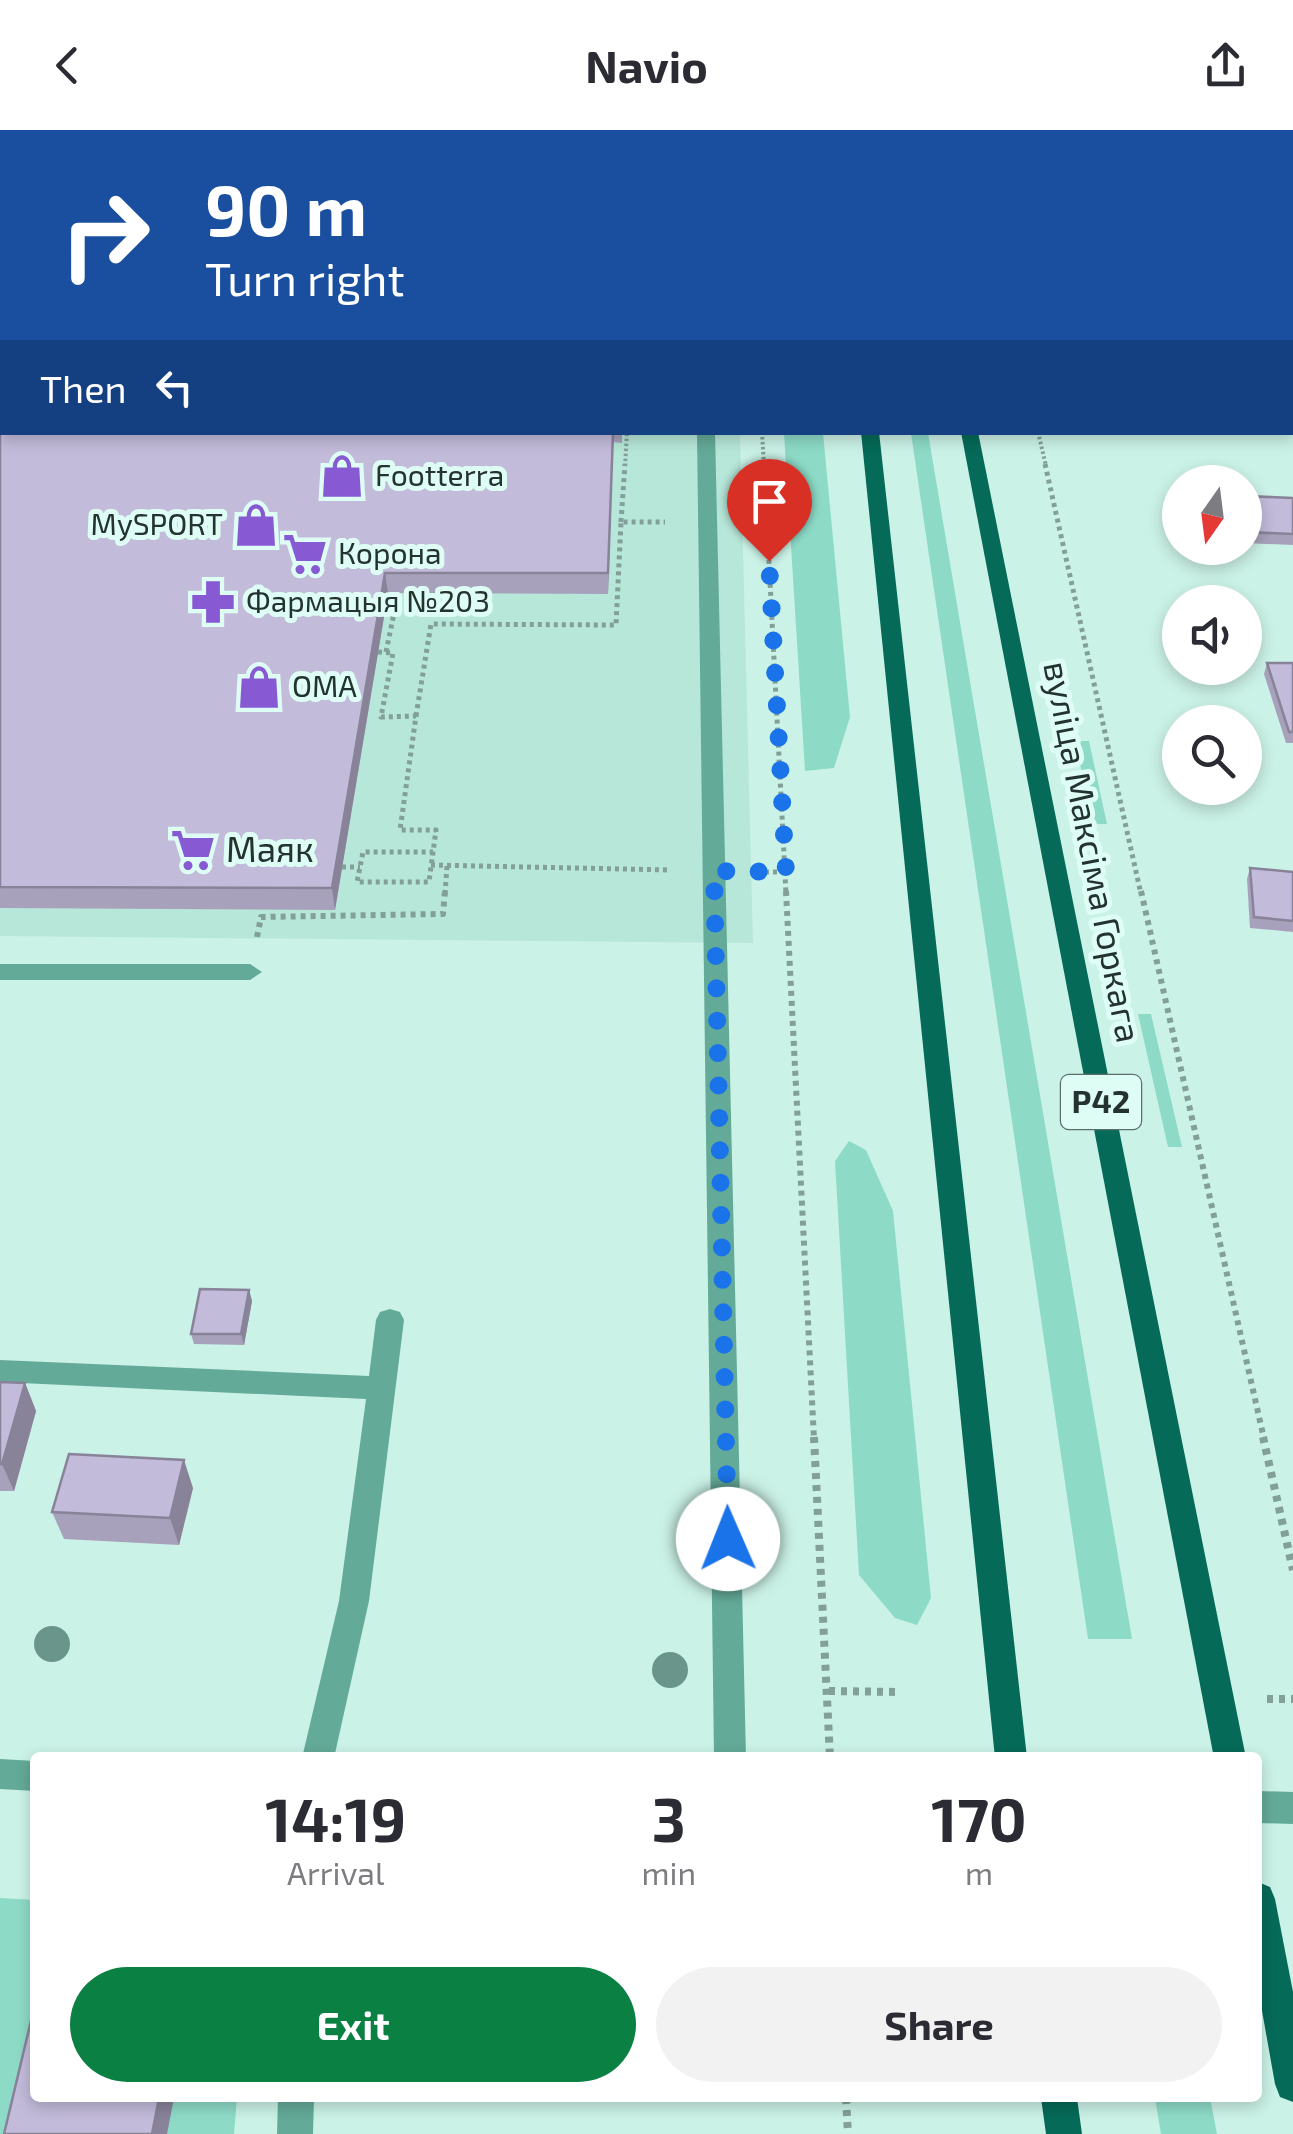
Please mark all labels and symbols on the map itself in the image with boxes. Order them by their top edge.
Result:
shop icon: Footterra [318,452,366,500]
place label: Footterra [375,456,504,492]
pin [727,459,812,562]
north arrow [1162,465,1262,565]
shop icon: MySPORT [232,501,280,549]
place label: MySPORT [91,505,223,541]
supermarket icon: Корона [281,530,329,578]
place label: Корона [338,534,442,570]
pharmacy icon: Фармацыя №203 [189,578,237,626]
place label: Фармацыя №203 [246,582,490,618]
street label: вуліца Максіма Горкага [1035,657,1152,1046]
shop icon: ОМА [235,663,283,711]
place label: ОМА [292,667,357,703]
supermarket icon: Маяк [169,826,217,874]
place label: Маяк [226,827,314,869]
road number: Р42 [1061,1075,1141,1129]
position arrow [676,1487,780,1591]

